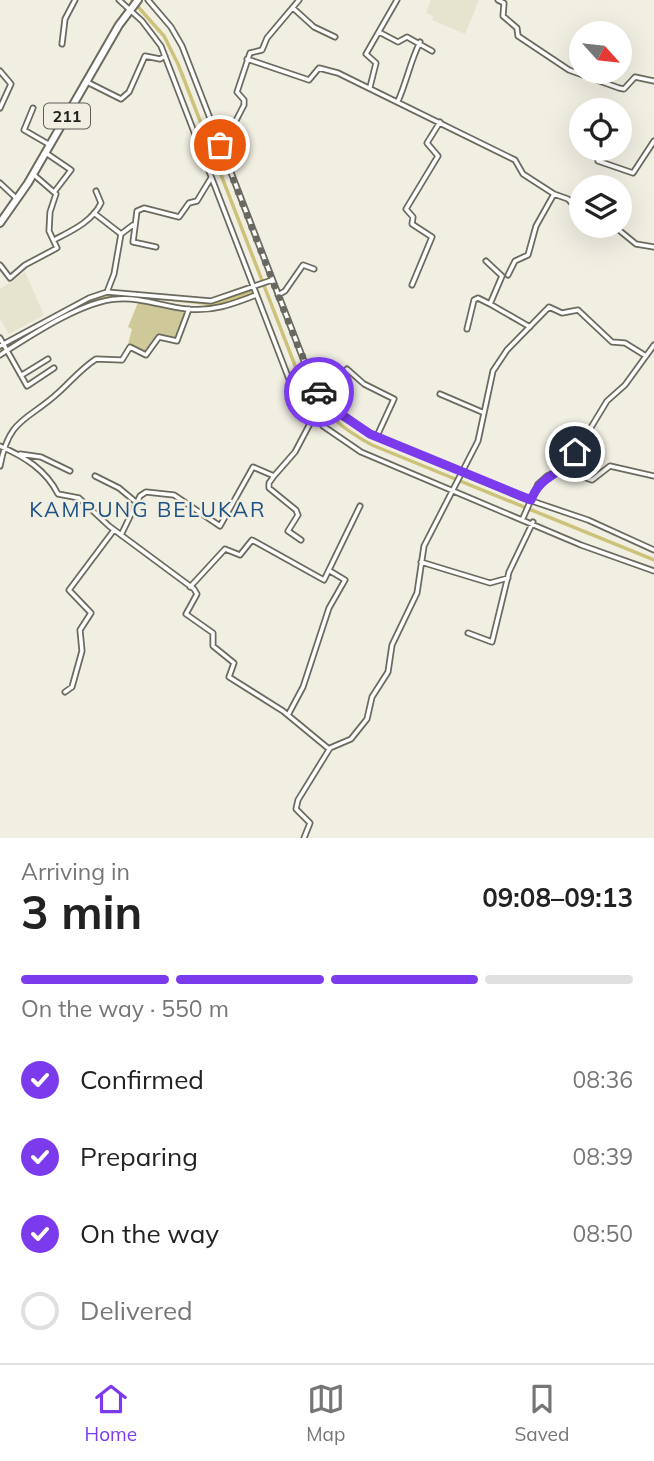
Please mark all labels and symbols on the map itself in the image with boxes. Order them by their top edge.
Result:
north arrow [569,21,632,84]
road number: 211 [44,104,90,128]
pin [190,115,250,175]
courier [284,357,354,427]
pin [545,422,605,482]
district label: KAMPUNG BELUKAR [29,496,267,522]

